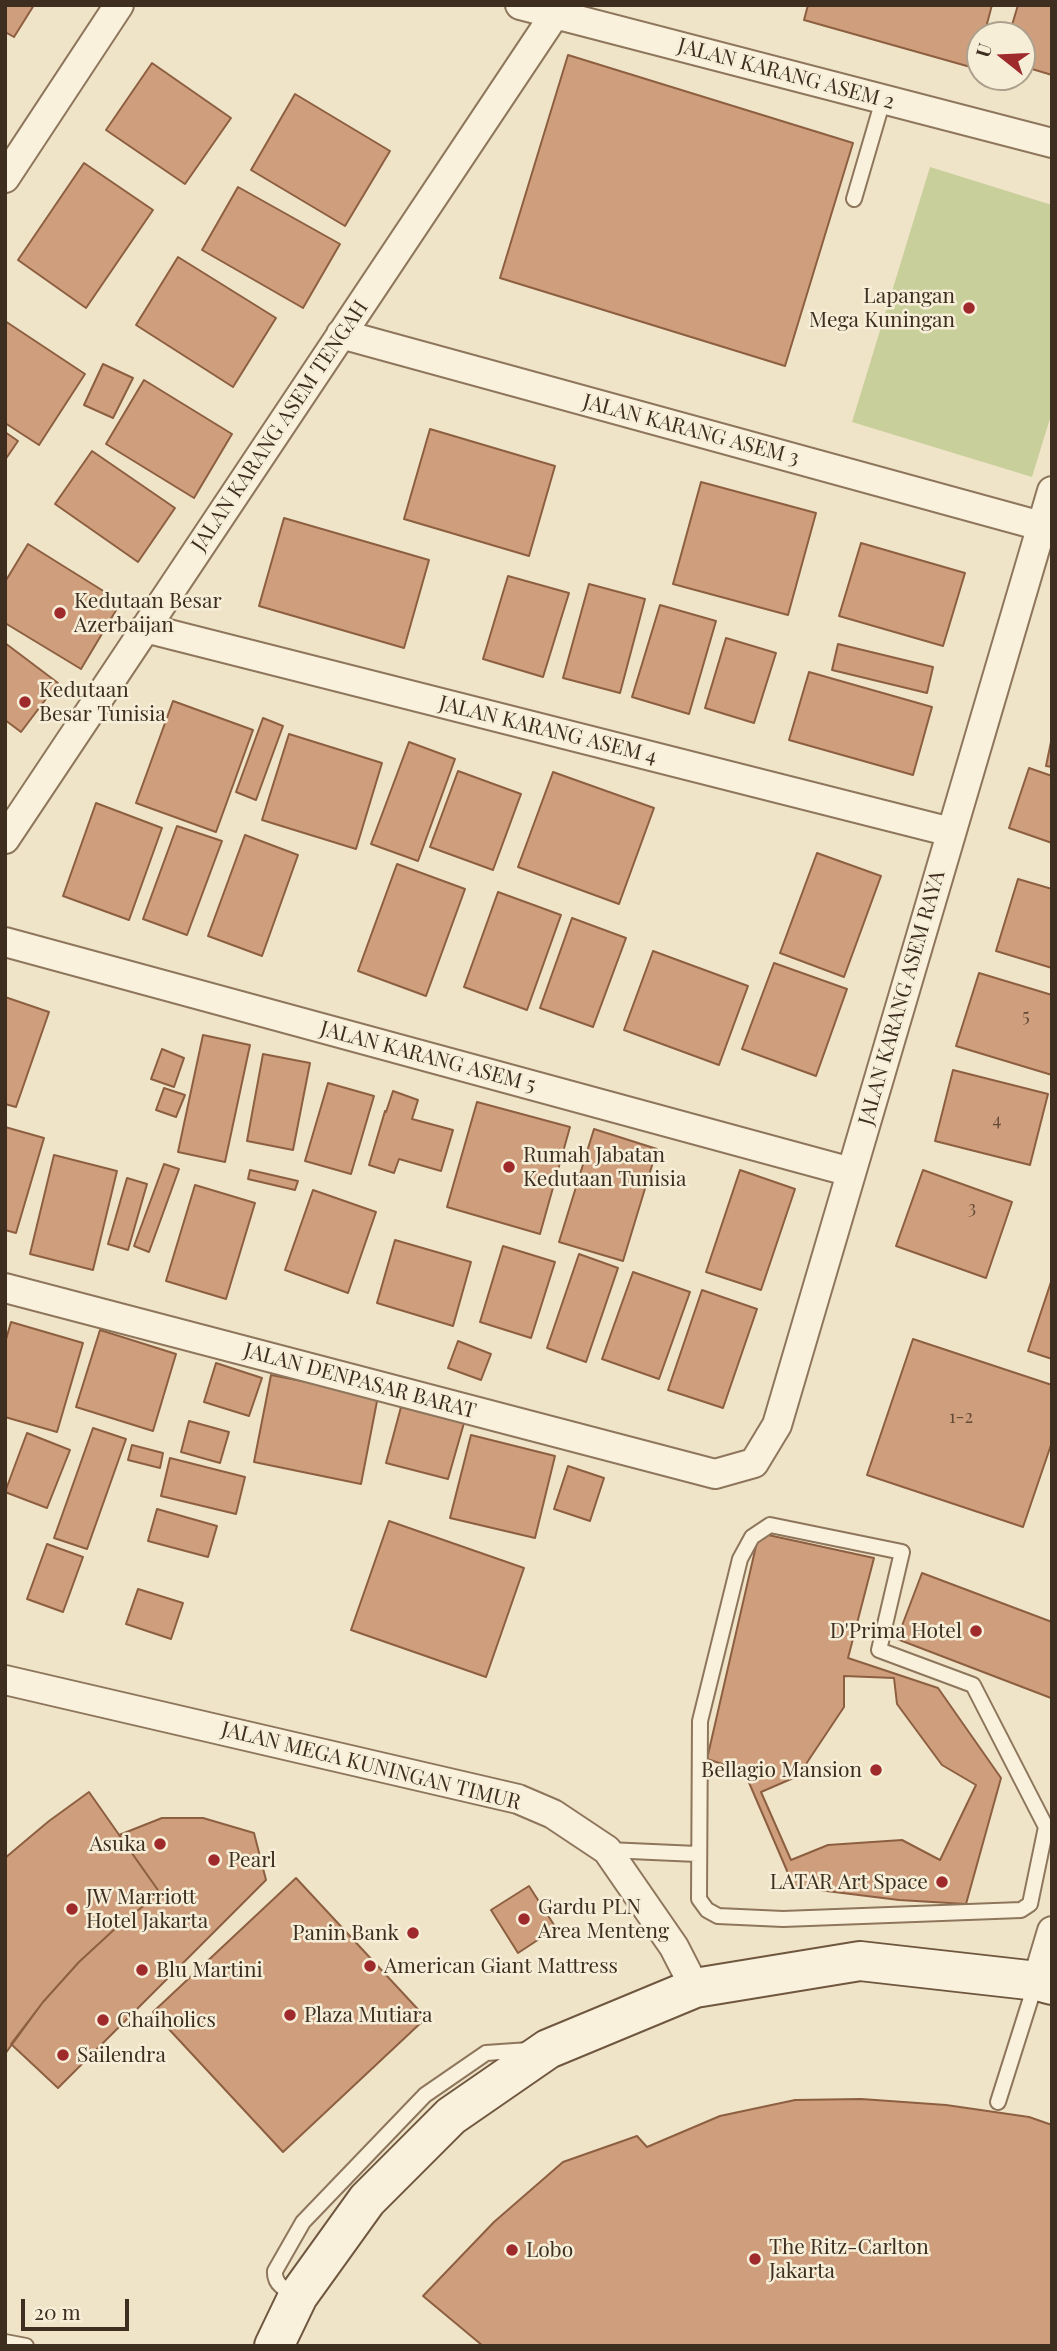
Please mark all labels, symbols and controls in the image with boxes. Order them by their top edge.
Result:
north arrow [966,21,1036,91]
street label: JALAN KARANG ASEM 2 [675,33,897,115]
text: U [969,40,997,60]
place label: Lapangan Mega Kuningan [809,283,955,333]
street label: JALAN KARANG ASEM TENGAH [186,296,374,556]
marker: Lapangan Mega Kuningan [961,300,977,316]
street label: JALAN KARANG ASEM 3 [580,389,802,471]
place label: Kedutaan Besar Azerbaijan [74,588,222,638]
marker: Kedutaan Besar Azerbaijan [52,605,68,621]
place label: Kedutaan Besar Tunisia [39,677,166,727]
street label: JALAN KARANG ASEM 4 [436,691,660,769]
marker: Kedutaan Besar Tunisia [17,694,33,710]
street label: JALAN KARANG ASEM RAYA [854,868,950,1128]
house number: 5 [1022,1005,1030,1027]
street label: JALAN KARANG ASEM 5 [318,1016,538,1098]
house number: 4 [993,1109,1001,1131]
place label: Rumah Jabatan Kedutaan Tunisia [523,1142,686,1192]
marker: Rumah Jabatan Kedutaan Tunisia [501,1159,517,1175]
house number: 3 [968,1197,976,1219]
street label: JALAN DENPASAR BARAT [241,1338,479,1424]
house number: 1-2 [949,1406,973,1428]
place label: D'Prima Hotel [830,1618,962,1644]
marker: D'Prima Hotel [968,1623,984,1639]
street label: JALAN MEGA KUNINGAN TIMUR [219,1717,523,1815]
place label: Bellagio Mansion [701,1757,862,1783]
marker: Bellagio Mansion [868,1762,884,1778]
place label: Asuka [89,1831,146,1857]
marker: Asuka [152,1836,168,1852]
place label: Pearl [228,1847,276,1873]
marker: Pearl [206,1852,222,1868]
place label: LATAR Art Space [770,1869,928,1895]
marker: LATAR Art Space [934,1874,950,1890]
place label: JW Marriott Hotel Jakarta [86,1884,208,1934]
place label: Gardu PLN Area Menteng [538,1894,669,1944]
marker: JW Marriott Hotel Jakarta [64,1901,80,1917]
marker: Gardu PLN Area Menteng [516,1911,532,1927]
place label: Panin Bank [292,1920,399,1946]
marker: Panin Bank [405,1925,421,1941]
place label: American Giant Mattress [384,1953,618,1979]
place label: Blu Martini [156,1957,263,1983]
marker: American Giant Mattress [362,1958,378,1974]
marker: Blu Martini [134,1962,150,1978]
place label: Plaza Mutiara [304,2002,432,2028]
place label: Chaiholics [117,2007,216,2033]
marker: Plaza Mutiara [282,2007,298,2023]
marker: Chaiholics [95,2012,111,2028]
place label: Sailendra [77,2042,166,2068]
marker: Sailendra [55,2047,71,2063]
place label: The Ritz-Carlton Jakarta [769,2234,929,2284]
place label: Lobo [526,2237,573,2263]
marker: Lobo [504,2242,520,2258]
marker: The Ritz-Carlton Jakarta [747,2251,763,2267]
scale bar [24,2284,133,2328]
text: 20 m [34,2297,81,2325]

